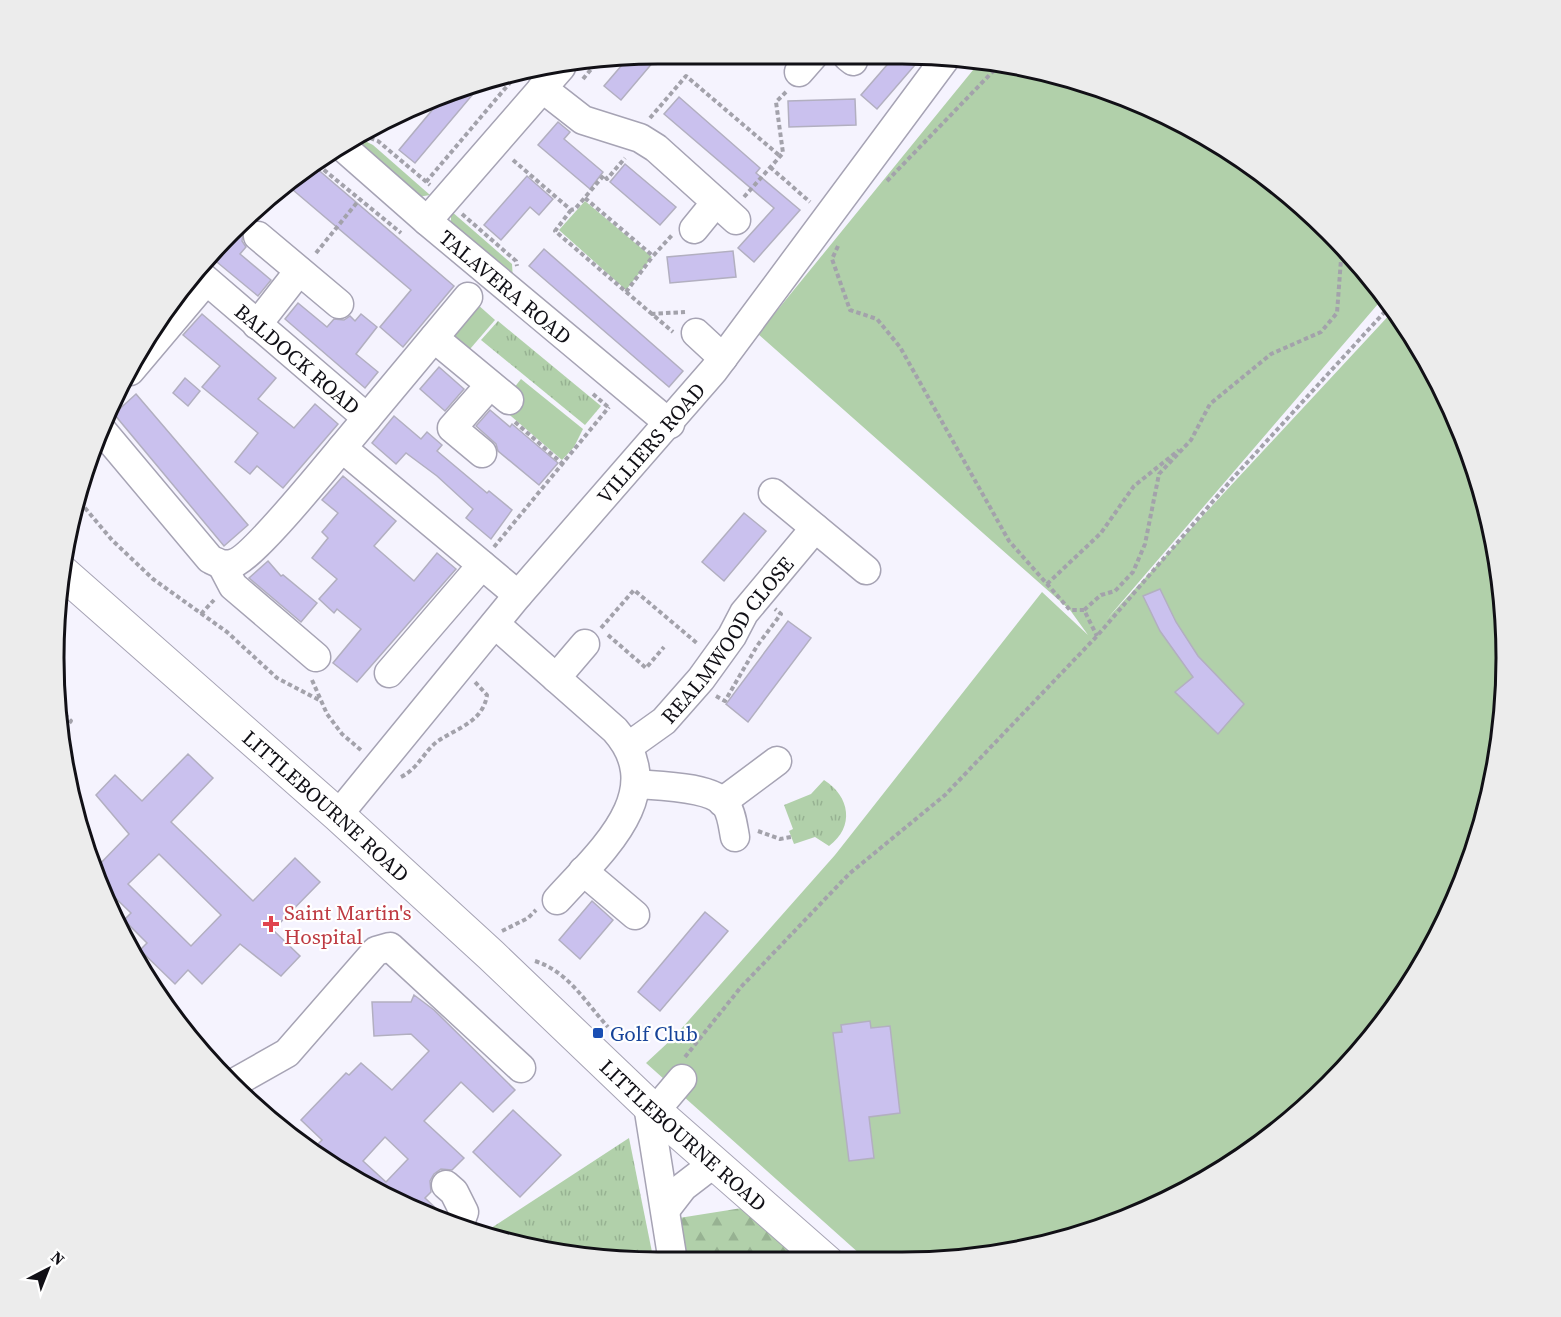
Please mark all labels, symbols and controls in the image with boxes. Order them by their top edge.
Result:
street label: TALAVERA ROAD [433,223,578,351]
street label: BALDOCK ROAD [229,297,367,421]
street label: VILLIERS ROAD [590,376,711,510]
street label: REALMWOOD CLOSE [654,550,800,730]
street label: LITTLEBOURNE ROAD [236,723,416,888]
place label: Saint Martin's Hospital [284,898,412,951]
marker: Saint Martin's Hospital [262,915,280,933]
place label: Golf Club [610,1019,698,1048]
marker: Golf Club [591,1026,605,1040]
street label: LITTLEBOURNE ROAD [594,1052,773,1217]
north arrow [18,1239,78,1299]
text: N [46,1246,70,1270]

